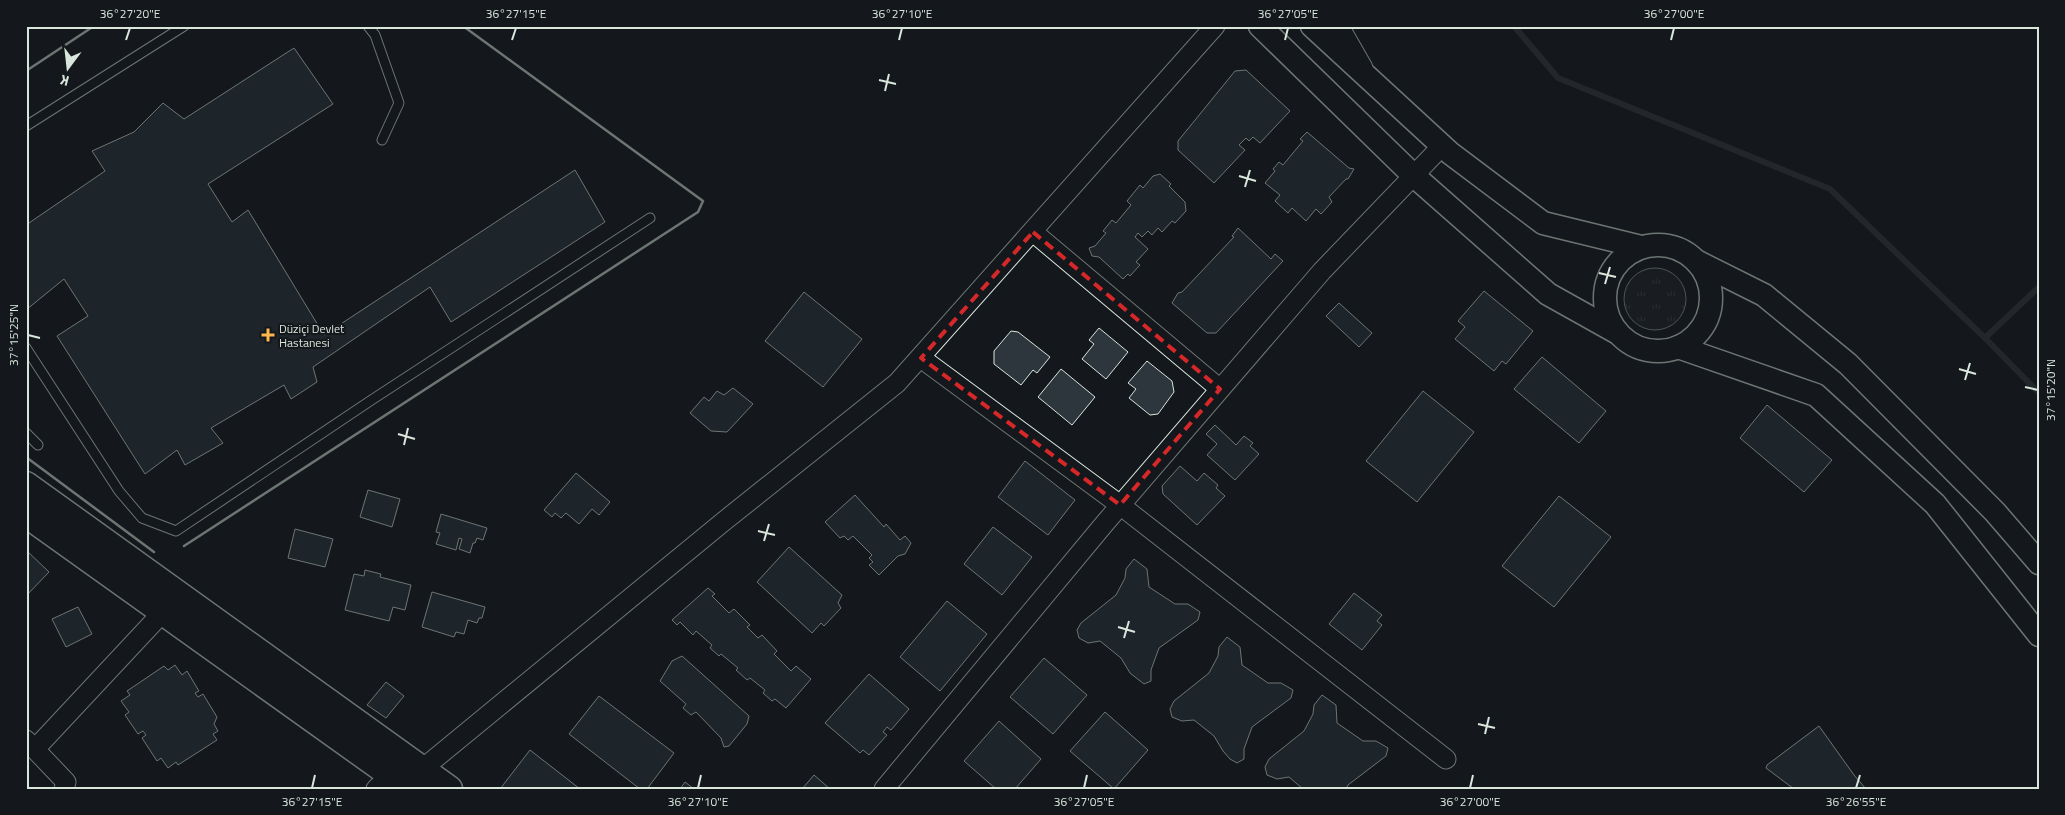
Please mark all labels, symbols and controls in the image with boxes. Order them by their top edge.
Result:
text: 36°27'20"E [100,4,161,23]
text: 36°27'15"E [486,4,547,23]
text: 36°27'10"E [872,4,933,23]
text: 36°27'05"E [1258,4,1319,23]
text: 36°27'00"E [1644,4,1705,23]
north arrow [42,42,92,92]
text: K [57,70,71,92]
text: 37°15'25"N [4,304,23,366]
place label: Düziçi Devlet Hastanesi [279,319,345,352]
marker: Düziçi Devlet Hastanesi [261,328,275,342]
text: 37°15'20"N [2041,359,2060,421]
text: 36°27'15"E [282,792,343,811]
text: 36°27'10"E [668,792,729,811]
text: 36°27'05"E [1054,792,1115,811]
text: 36°27'00"E [1440,792,1501,811]
text: 36°26'55"E [1826,792,1887,811]

